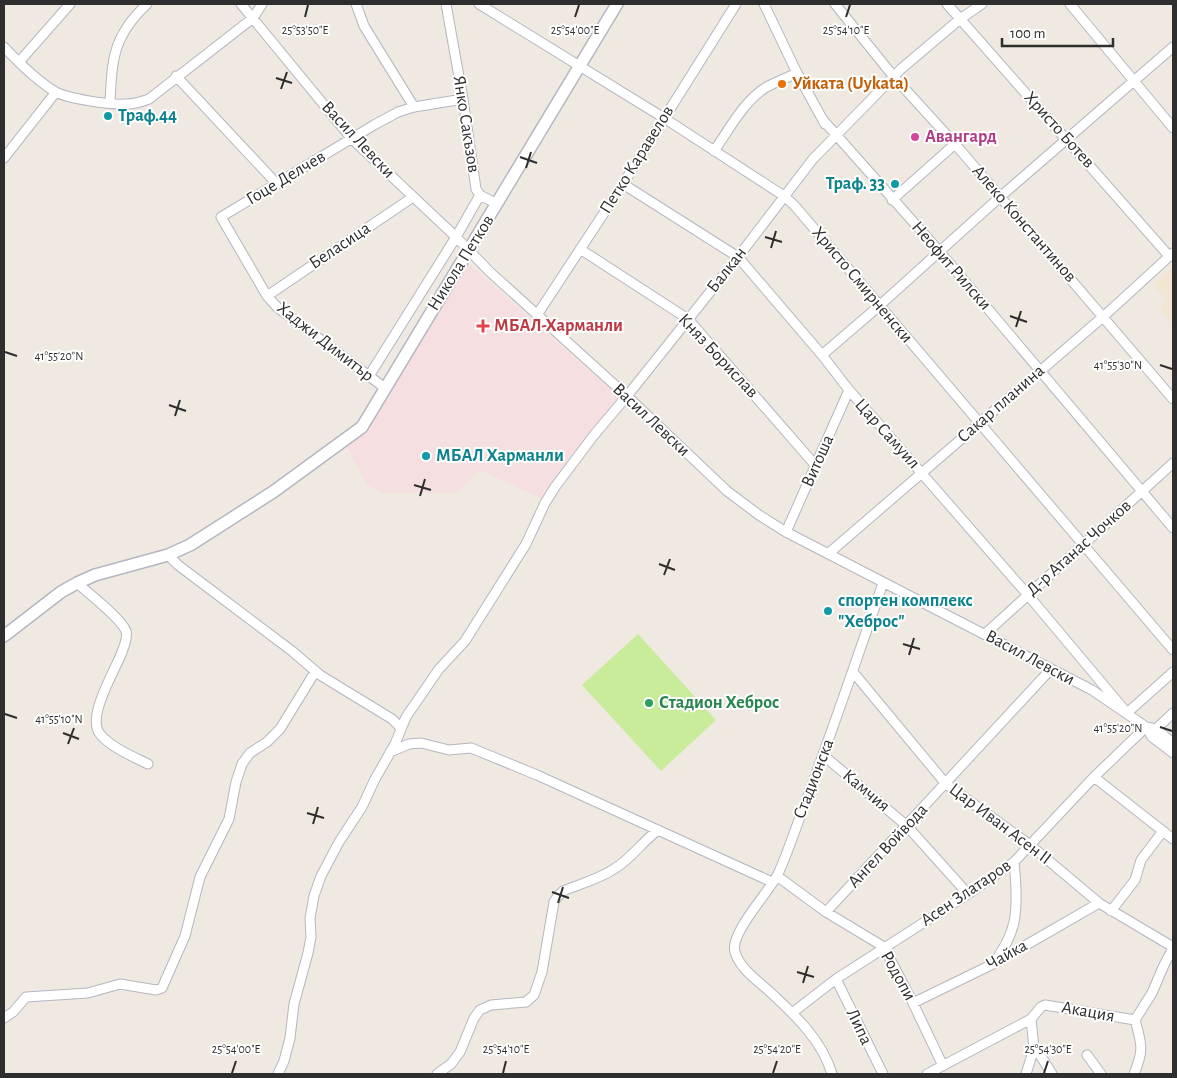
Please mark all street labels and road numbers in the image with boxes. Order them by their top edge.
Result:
street label: Янко Сакъзов [449,74,483,174]
street label: Христо Ботев [1020,88,1098,172]
street label: Васил Левски [318,98,398,182]
street label: Петко Каравелов [597,103,677,217]
street label: Гоце Делчев [243,147,329,209]
street label: Алеко Константинов [968,162,1080,286]
street label: Никола Петков [424,212,498,314]
street label: Неофит Рилски [908,218,994,314]
street label: Беласица [306,219,374,273]
street label: Христо Смирненски [808,223,916,347]
street label: Балкан [704,244,750,296]
street label: Хаджи Димитър [273,299,377,385]
street label: Княз Борислав [675,310,761,402]
street label: Сакар планина [954,361,1048,447]
street label: Васил Левски [609,380,693,460]
street label: Цар Самуил [851,395,923,473]
street label: Витоша [799,432,837,490]
street label: Д-р Атанас Чочков [1023,496,1135,600]
street label: Васил Левски [982,627,1078,689]
street label: Стадионска [790,736,838,822]
street label: Камчия [839,766,893,816]
street label: Цар Иван Асен II [946,780,1054,868]
street label: Ангел Войвода [845,801,931,891]
street label: Асен Златаров [918,856,1014,930]
street label: Чайка [983,937,1031,973]
street label: Родопи [877,948,919,1004]
street label: Акация [1060,998,1116,1026]
street label: Липа [843,1006,875,1048]

